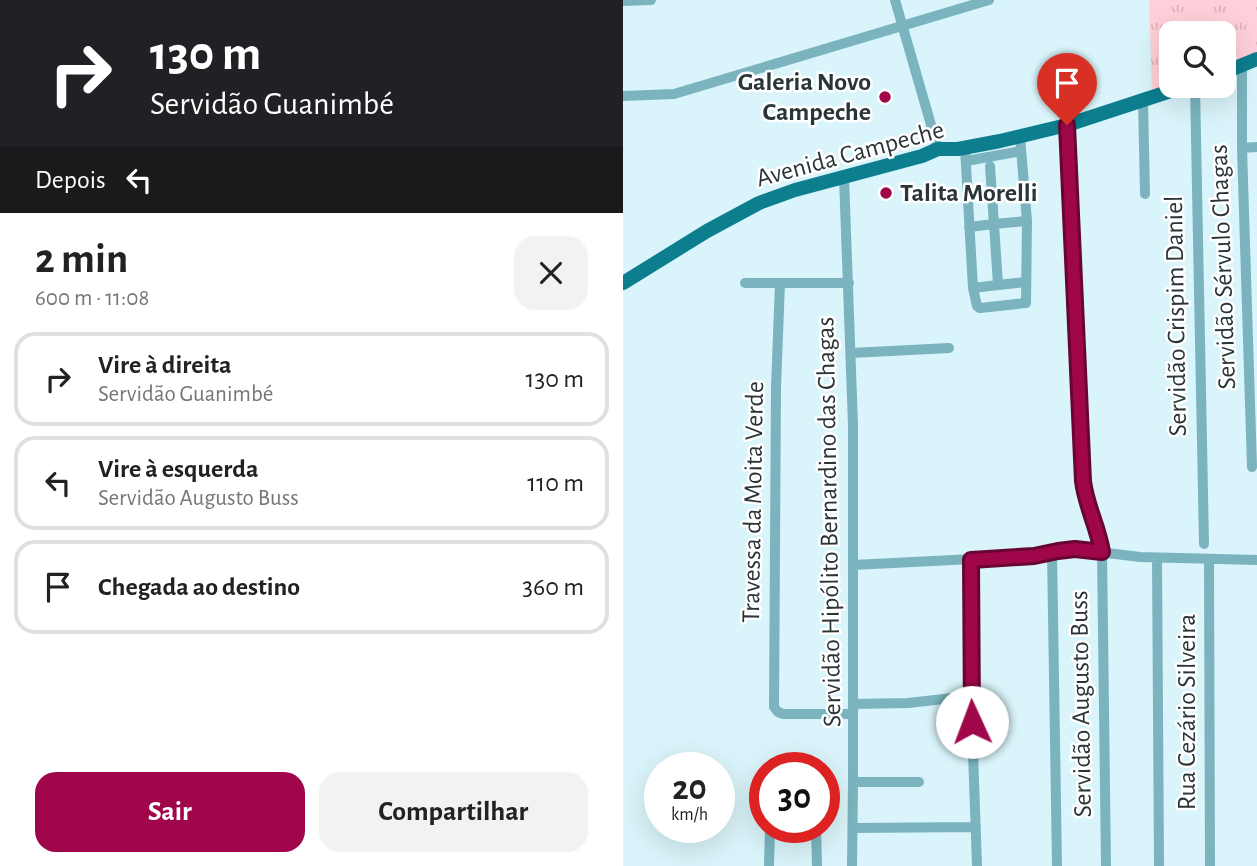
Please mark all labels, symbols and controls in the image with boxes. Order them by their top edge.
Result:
map controls [1159,21,1236,98]
button: search [1159,21,1236,98]
icon: right [35,28,126,119]
text: 130 m [150,30,261,79]
pin [1037,53,1097,125]
icon: arrive [1048,64,1086,102]
place label: Galeria Novo Campeche [738,69,871,125]
text: Servidão Guanimbé [150,88,394,120]
marker: Galeria Novo Campeche [877,89,893,105]
street label: Avenida Campeche [753,116,947,192]
street label: Servidão Sérvulo Chagas [1206,144,1240,390]
icon: left [120,161,158,199]
text: Depois [35,167,106,193]
place label: Talita Morelli [900,180,1037,206]
marker: Talita Morelli [878,185,894,201]
street label: Servidão Crispim Daniel [1161,195,1191,437]
button: close [514,236,588,310]
text: 2 min [35,238,128,280]
text: 600 m · 11:08 [35,287,149,310]
street label: Servidão Hipólito Bernardino das Chagas [812,317,846,727]
text: Vire à direita [98,352,232,378]
icon: right [39,360,77,398]
text: 130 m [526,366,584,392]
street label: Travessa da Moita Verde [738,381,768,623]
text: Servidão Guanimbé [98,383,273,406]
text: Vire à esquerda [98,456,259,482]
icon: left [39,464,77,502]
text: 110 m [527,470,584,496]
text: Servidão Augusto Buss [98,487,299,510]
icon: arrive [39,568,77,606]
text: Chegada ao destino [98,574,300,600]
text: 360 m [522,574,584,600]
street label: Servidão Augusto Buss [1066,590,1096,818]
street label: Rua Cezário Silveira [1174,614,1200,810]
position arrow [935,685,1009,759]
speed limit sign: 30 [749,752,840,843]
text: 20 [672,771,707,806]
button: Sair [35,772,305,852]
button: Compartilhar [319,772,588,852]
text: km/h [671,806,708,824]

